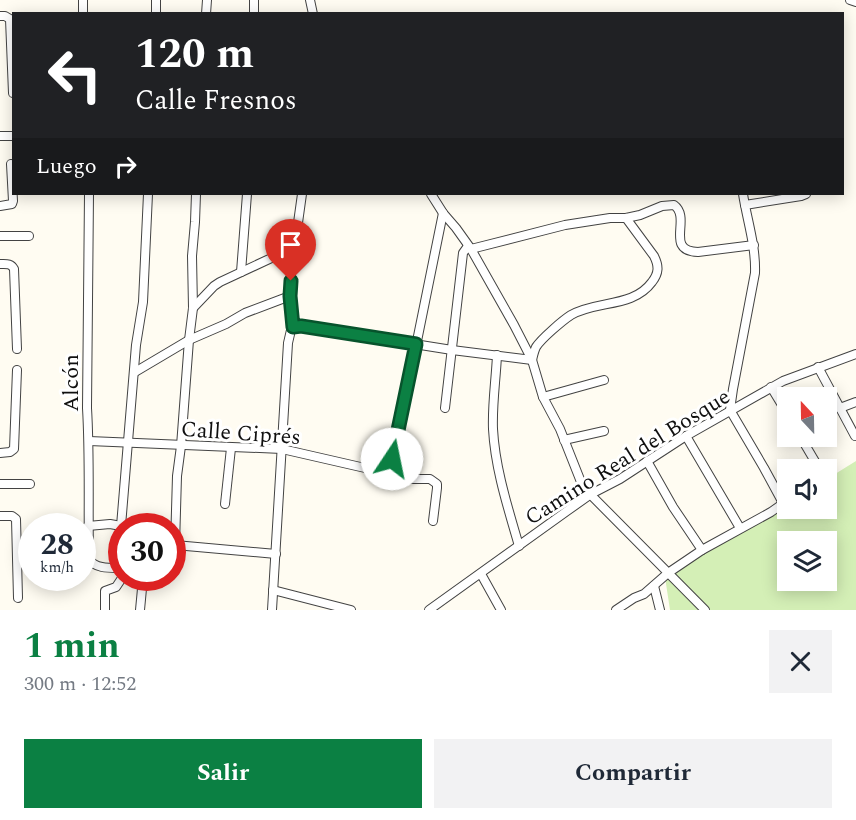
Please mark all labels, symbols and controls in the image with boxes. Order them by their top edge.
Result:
text: 120 m [135,23,254,86]
icon: left [36,36,114,114]
text: Calle Fresnos [135,80,297,122]
text: Luego [36,150,97,183]
icon: right [109,150,142,183]
pin [265,219,316,281]
icon: arrive [274,228,307,261]
street label: Alcón [55,354,88,412]
street label: Camino Real del Bosque [519,381,737,534]
north arrow [777,387,837,447]
map controls [777,387,837,591]
street label: Calle Ciprés [180,413,302,454]
position arrow [360,427,424,491]
button: sound [777,459,837,519]
speed limit sign: 30 [108,513,186,591]
text: 28 [40,522,74,568]
button: layers [777,531,837,591]
text: km/h [40,556,74,579]
text: 1 min [24,619,120,674]
button: close [769,630,832,693]
text: 300 m · 12:52 [24,669,136,699]
button: Salir [24,739,422,808]
button: Compartir [434,739,832,808]

